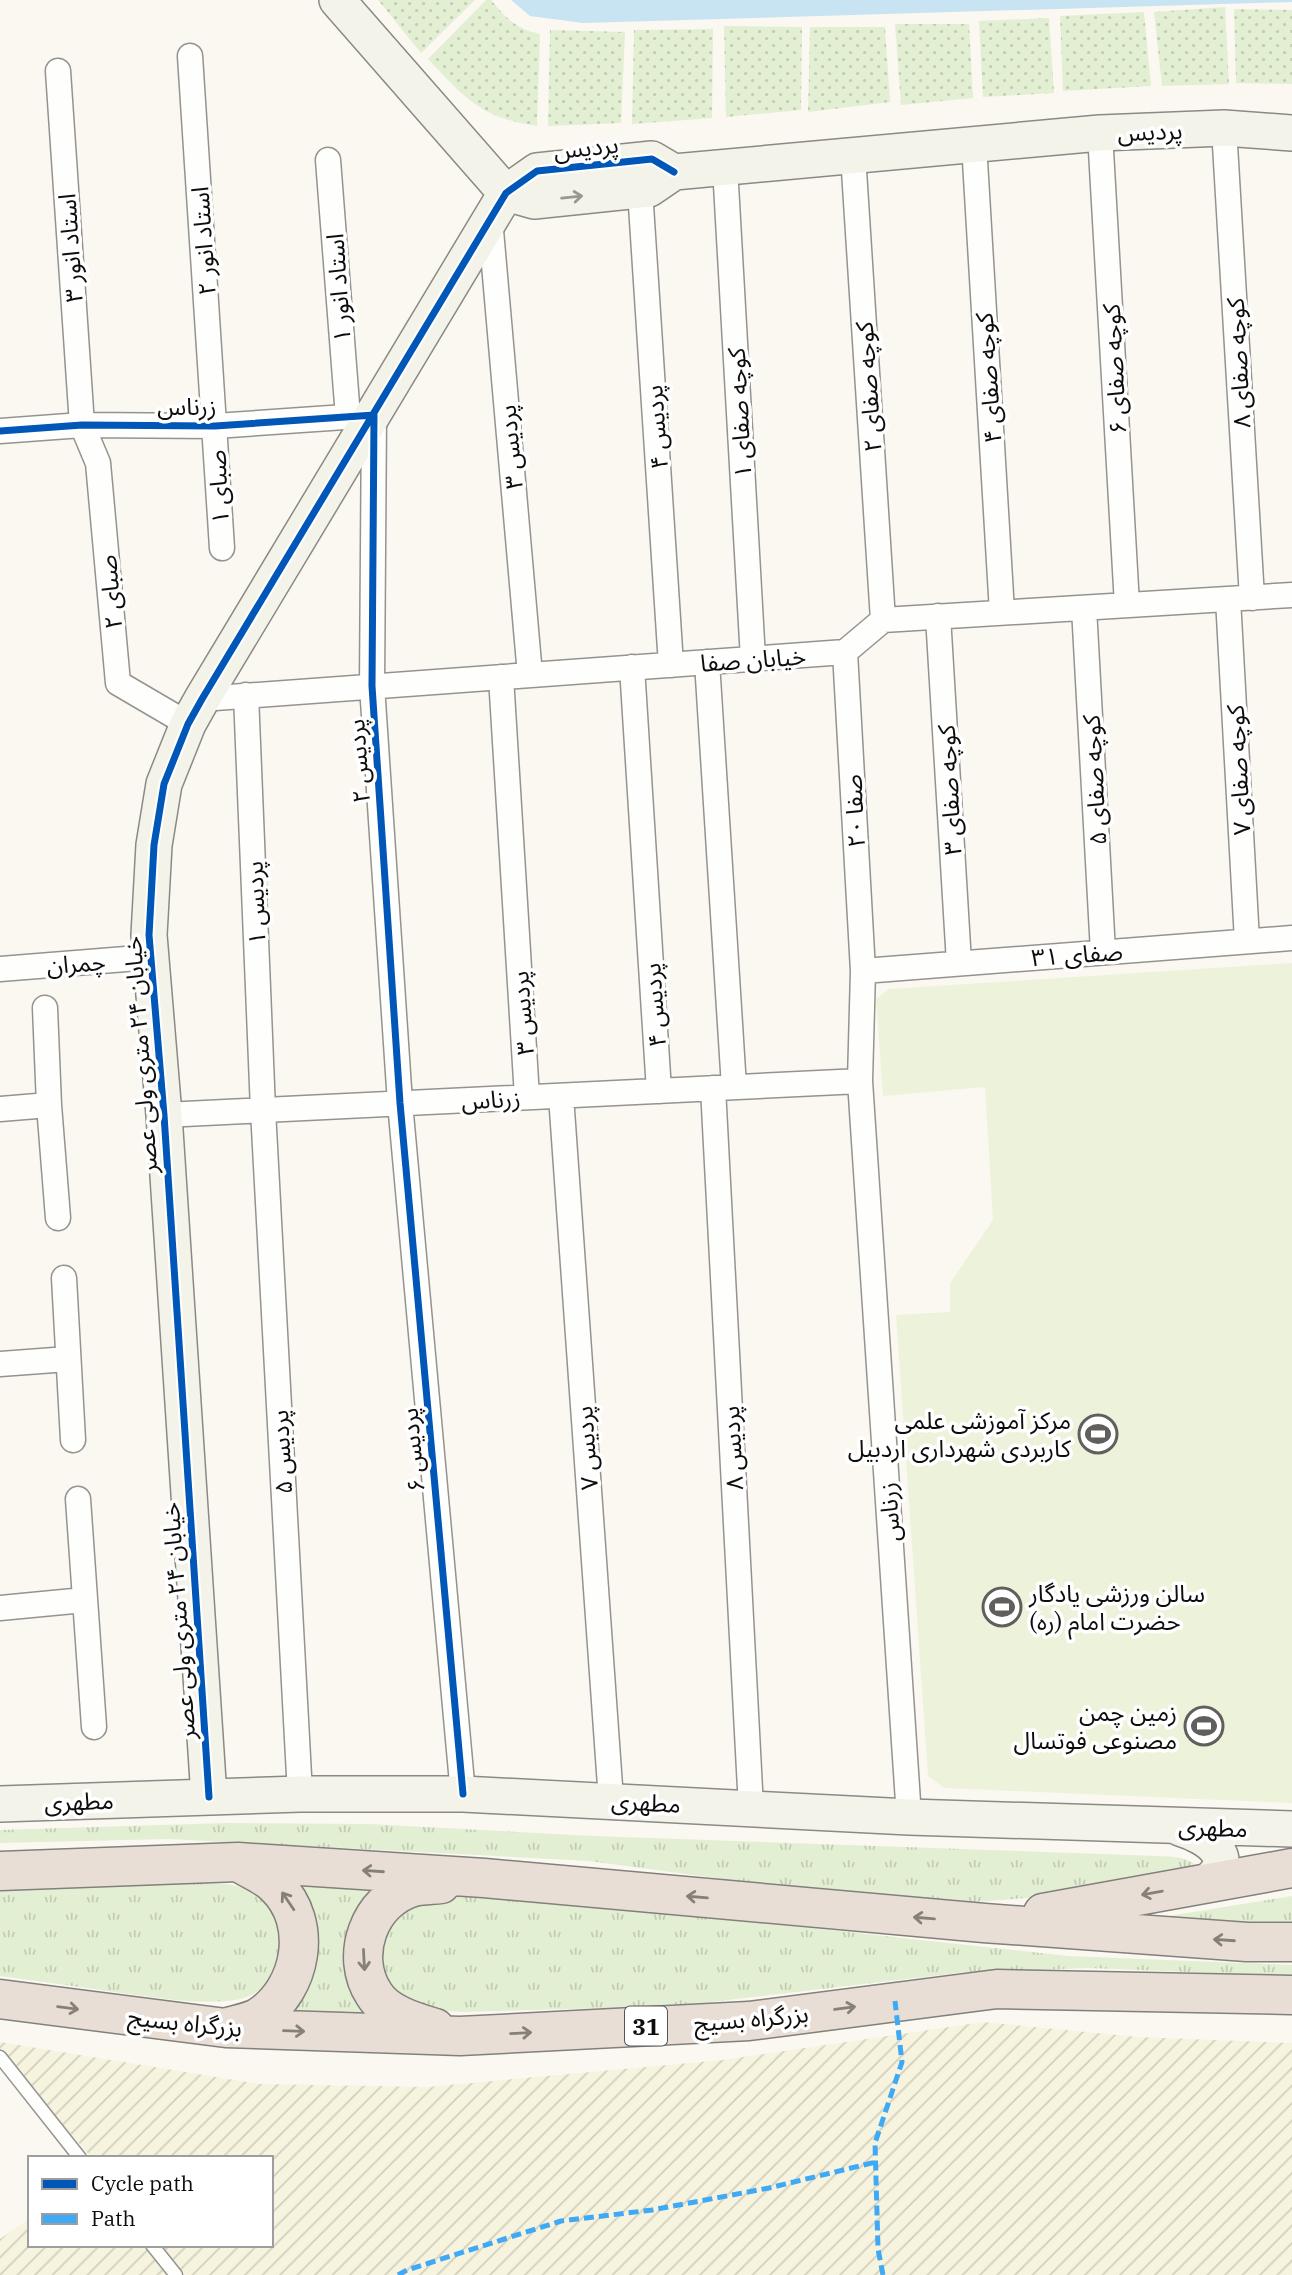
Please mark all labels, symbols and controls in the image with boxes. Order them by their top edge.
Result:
street label: پردیس [1117,114,1183,148]
street label: پردیس [552,128,620,167]
street label: استاد انور ۲ [183,185,223,297]
one-way arrow [561,190,583,203]
street label: استاد انور ۳ [50,192,90,304]
street label: استاد انور ۱ [318,232,358,344]
street label: کوچه صفای ۸ [1219,296,1257,429]
street label: کوچه صفای ۶ [1095,302,1133,435]
street label: کوچه صفای ۴ [967,311,1009,444]
street label: کوچه صفای ۲ [847,320,889,453]
street label: کوچه صفای ۱ [720,346,758,479]
street label: پردیس ۴ [637,384,675,470]
street label: زرناس [157,390,217,422]
street label: پردیس ۳ [490,404,530,490]
street label: صبای ۱ [200,449,236,525]
street label: صبای ۲ [91,554,129,630]
street label: خیابان صفا [699,639,807,679]
street label: کوچه صفای ۷ [1219,703,1257,836]
street label: کوچه صفای ۵ [1075,713,1113,846]
street label: پردیس ۲ [339,718,377,804]
street label: کوچه صفای ۳ [930,723,968,856]
street label: صفا ۲۰ [836,773,872,849]
street label: پردیس ۱ [238,860,273,946]
street label: خیابان ۲۴ متری ولی عصر [116,935,164,1176]
street label: صفای ۳۱ [1030,935,1124,973]
street label: چمران [45,945,107,981]
street label: پردیس ۴ [635,962,673,1048]
street label: پردیس ۳ [503,970,541,1056]
street label: زرناس [461,1081,521,1117]
place label: مرکز آموزشی علمی کاربردی شهرداری اردبیل [848,1404,1072,1464]
street label: پردیس ۷ [567,1405,605,1491]
street label: پردیس ۸ [714,1405,750,1491]
street label: پردیس ۶ [392,1407,432,1493]
street label: پردیس ۵ [263,1409,299,1495]
sports icon: مرکز آموزشی علمی کاربردی شهرداری اردبیل [1077,1413,1119,1455]
street label: زرناس [871,1481,907,1543]
street label: خیابان ۲۴ متری ولی عصر [154,1501,202,1742]
place label: سالن ورزشی یادگار حضرت امام (ره) [1028,1577,1205,1640]
sports icon: سالن ورزشی یادگار حضرت امام (ره) [981,1586,1023,1628]
place label: زمین چمن مصنوعی فوتسال [1013,1696,1177,1756]
sports icon: زمین چمن مصنوعی فوتسال [1183,1705,1225,1747]
street label: مطهری [44,1784,114,1818]
street label: مطهری [610,1784,682,1820]
street label: مطهری [1178,1810,1248,1844]
one-way arrow [361,1864,384,1877]
one-way arrow [1142,1887,1164,1901]
one-way arrow [686,1890,709,1903]
one-way arrow [281,1892,295,1912]
one-way arrow [913,1911,935,1924]
one-way arrow [1213,1933,1236,1946]
one-way arrow [358,1948,371,1971]
street label: بزرگراه بسیج [692,1997,810,2041]
street label: بزرگراه بسیج [126,2000,244,2046]
one-way arrow [834,2001,856,2014]
one-way arrow [56,2002,79,2015]
road number: 31 [625,2007,667,2046]
one-way arrow [282,2024,305,2037]
one-way arrow [509,2026,532,2039]
legend [28,2156,273,2247]
text: Cycle path [91,2169,194,2197]
text: Path [91,2204,136,2232]

